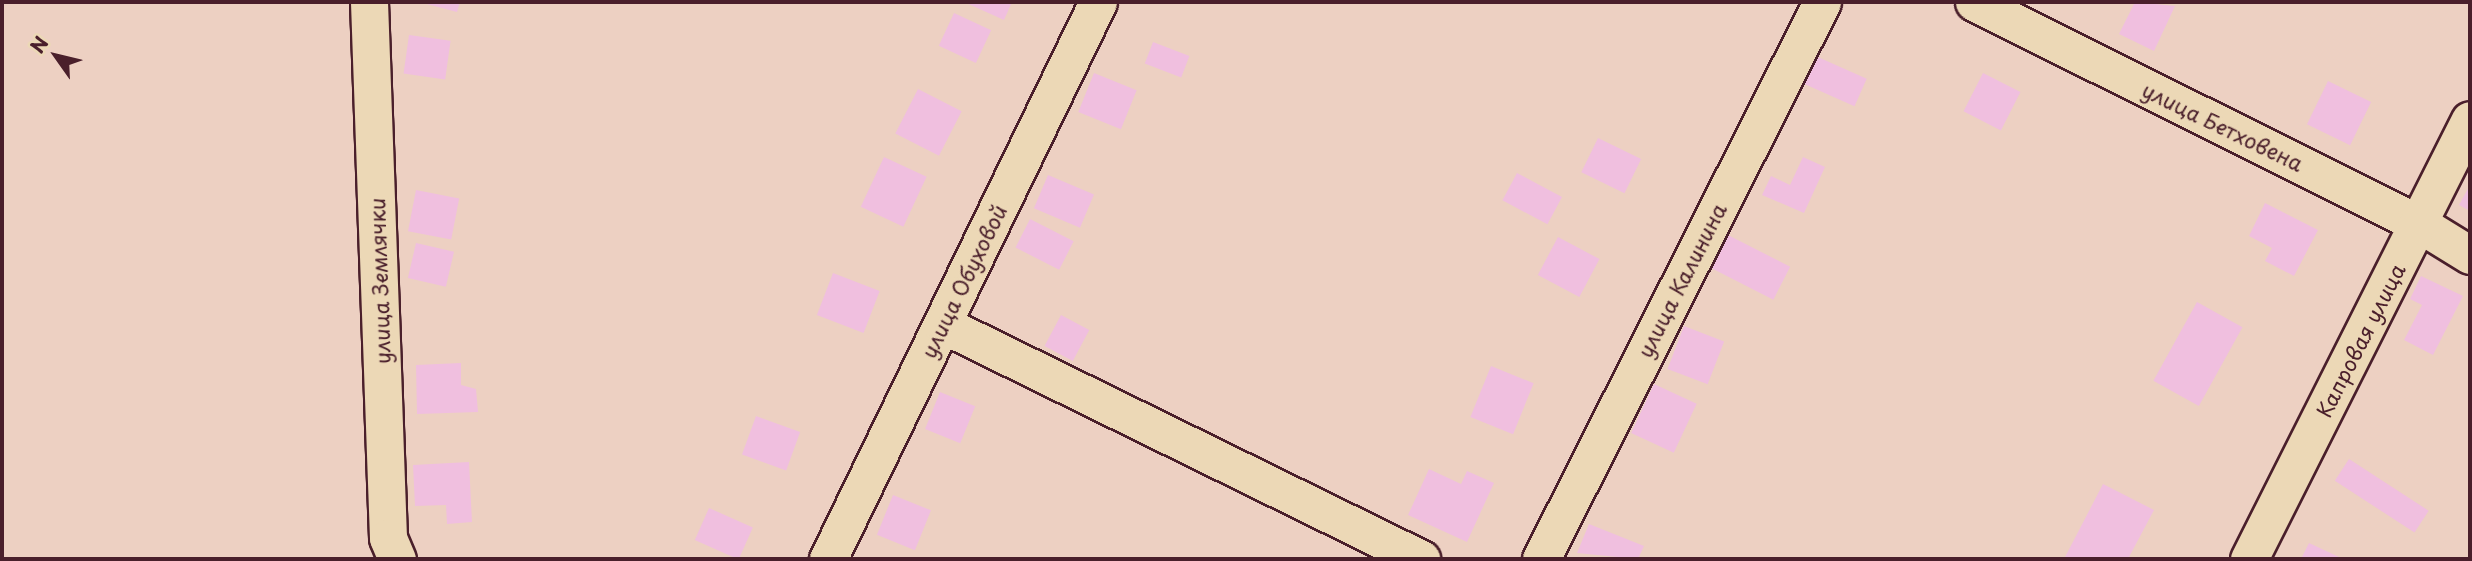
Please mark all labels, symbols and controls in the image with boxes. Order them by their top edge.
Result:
north arrow [21,21,91,91]
text: N [23,30,54,58]
street label: улица Бетховена [2138,76,2308,176]
street label: улица Землячки [363,197,395,365]
street label: улица Обуховой [915,199,1011,363]
street label: улица Калинина [1631,199,1731,361]
street label: Капровая улица [2310,259,2410,421]

